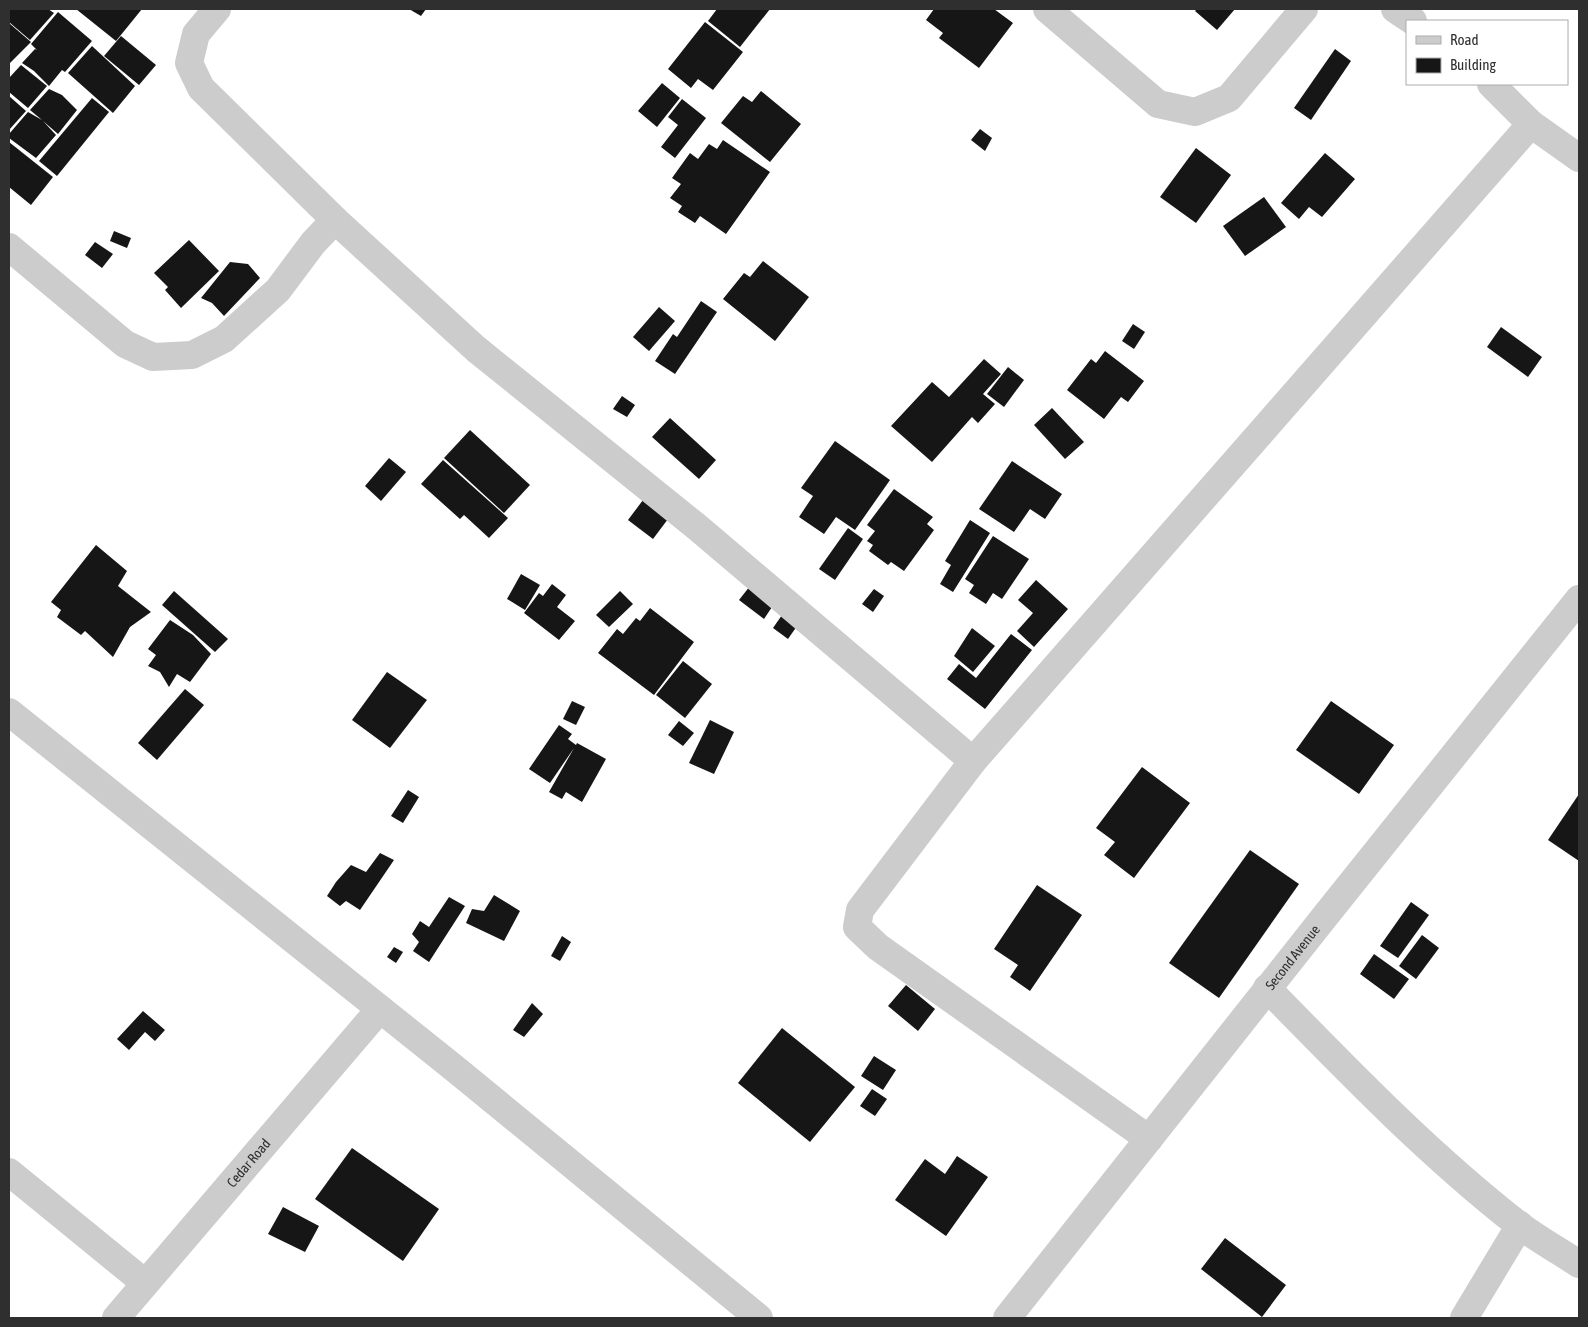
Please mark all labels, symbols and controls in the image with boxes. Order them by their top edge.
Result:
legend [1406,20,1568,85]
text: Road [1450,31,1479,48]
text: Building [1450,56,1496,73]
street label: Second Avenue [1262,922,1323,993]
street label: Cedar Road [223,1135,274,1190]

